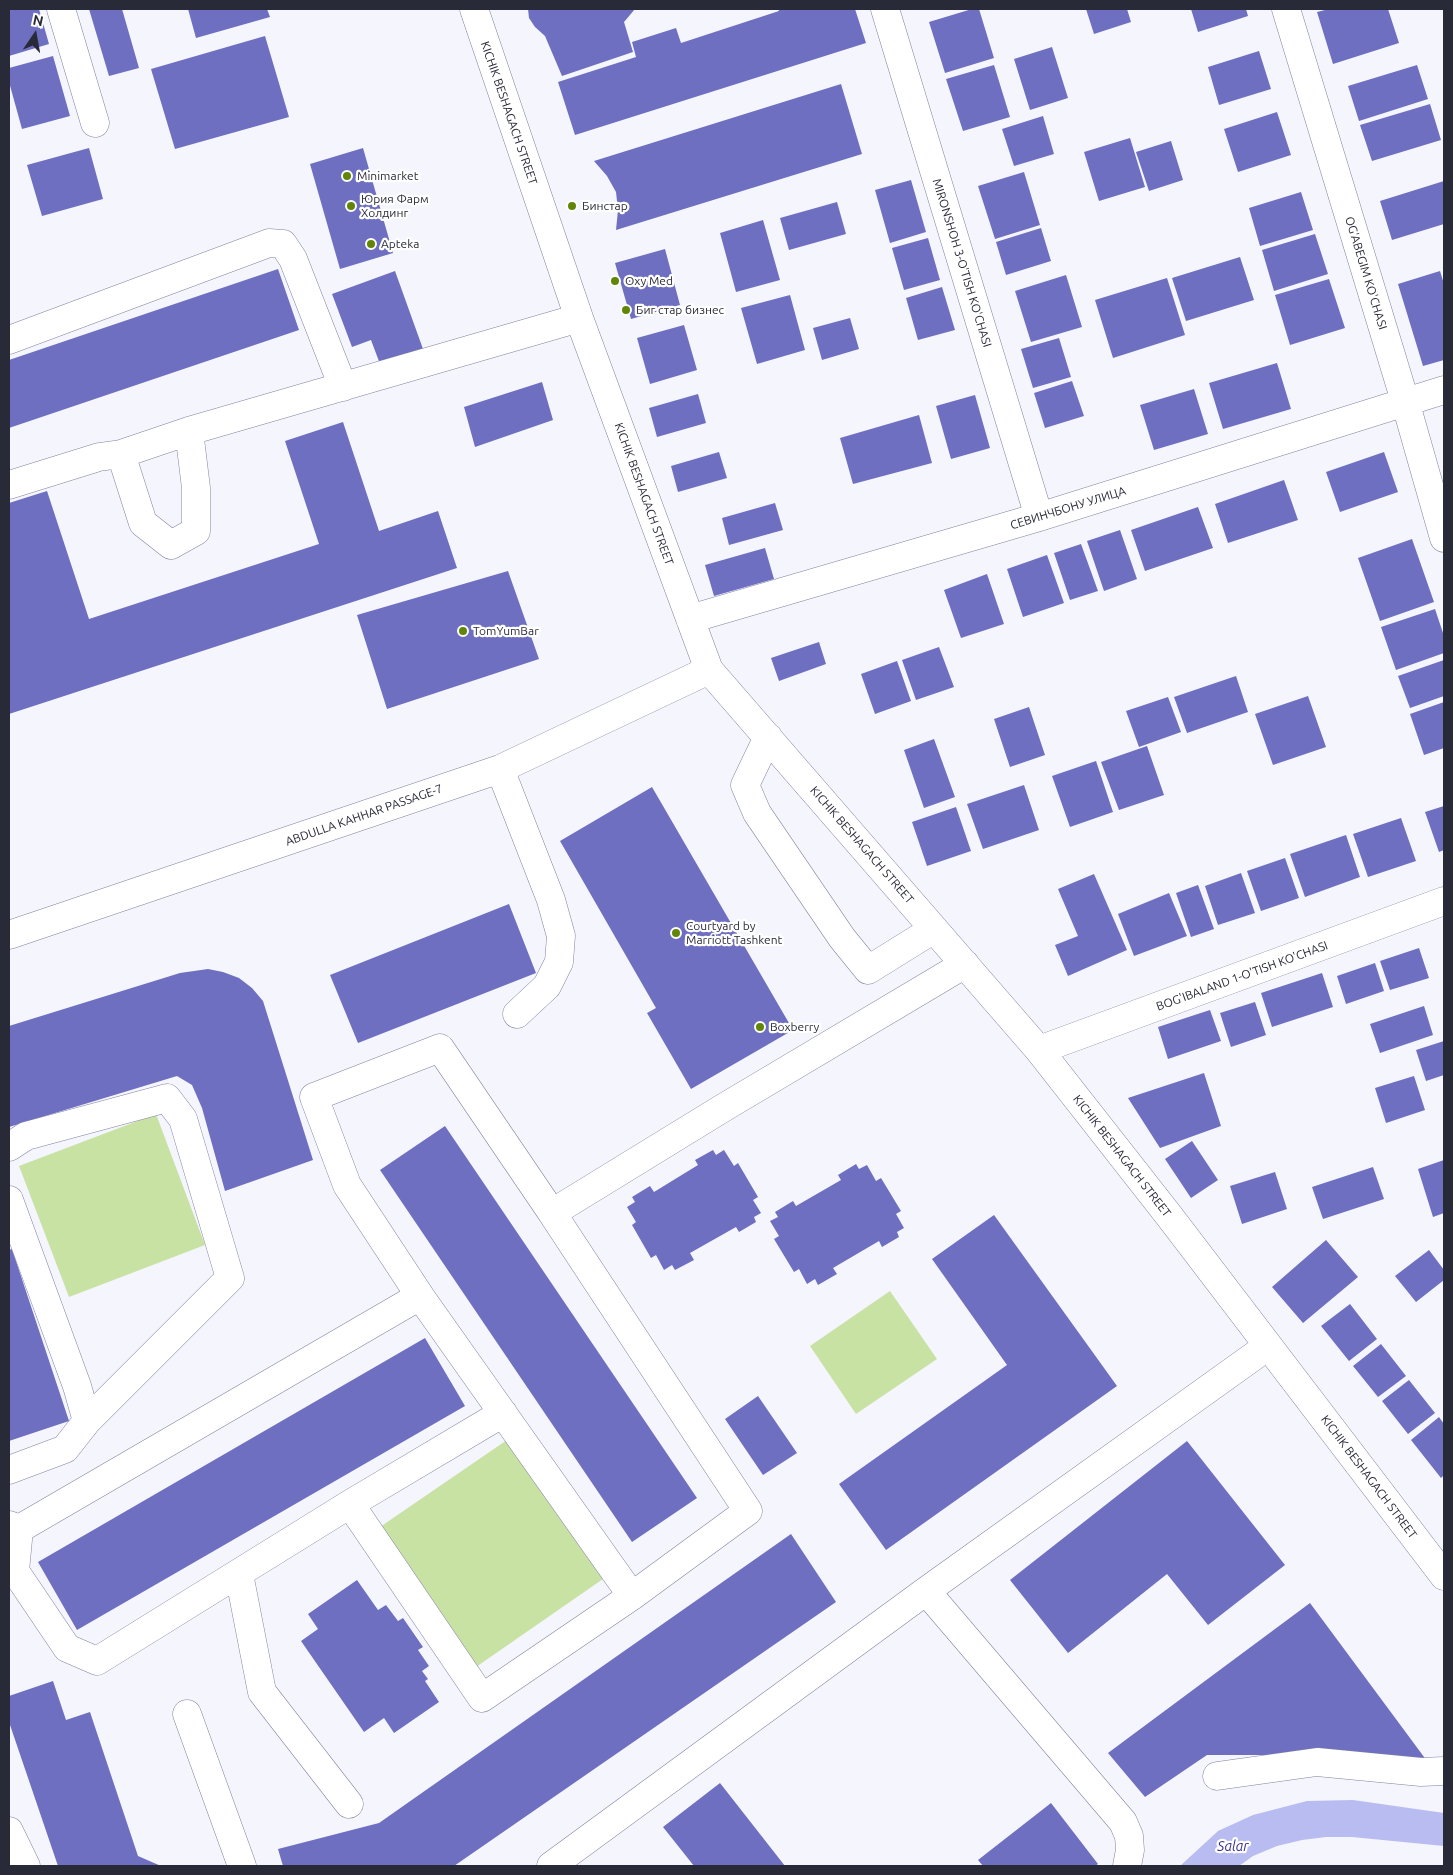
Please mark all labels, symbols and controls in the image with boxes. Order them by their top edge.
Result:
north arrow [10,10,60,60]
text: N [31,11,45,29]
street label: KICHIK BESHAGACH STREET [478,39,540,187]
place label: Minimarket [357,169,418,183]
marker: Minimarket [341,170,353,182]
street label: MIRONSHOH 3-O'TISH KO'CHASI [929,177,995,349]
place label: Юрия Фарм Холдинг [361,192,429,220]
place label: Бинстар [582,199,628,213]
marker: Юрия Фарм Холдинг [345,200,357,212]
marker: Бинстар [566,200,578,212]
street label: OG'ABEGIM KO'CHASI [1342,215,1390,331]
place label: Apteka [381,237,419,251]
marker: Apteka [365,238,377,250]
place label: Oxy Med [625,274,673,288]
marker: Oxy Med [609,275,621,287]
place label: Биг стар бизнес [636,303,724,317]
marker: Биг стар бизнес [620,304,632,316]
street label: KICHIK BESHAGACH STREET [611,421,677,567]
street label: СЕВИНЧБОНУ УЛИЦА [1008,484,1128,532]
place label: TomYumBar [473,624,539,638]
marker: TomYumBar [457,625,469,637]
street label: ABDULLA KAHHAR PASSAGE-7 [284,781,444,849]
street label: KICHIK BESHAGACH STREET [807,783,917,907]
place label: Courtyard by Marriott Tashkent [686,919,782,947]
marker: Courtyard by Marriott Tashkent [670,927,682,939]
street label: BOG'IBALAND 1-O'TISH KO'CHASI [1154,938,1330,1014]
place label: Boxberry [770,1020,819,1034]
marker: Boxberry [754,1021,766,1033]
street label: KICHIK BESHAGACH STREET [1070,1092,1174,1220]
street label: KICHIK BESHAGACH STREET [1318,1413,1420,1541]
water label: Salar [1217,1838,1249,1854]

